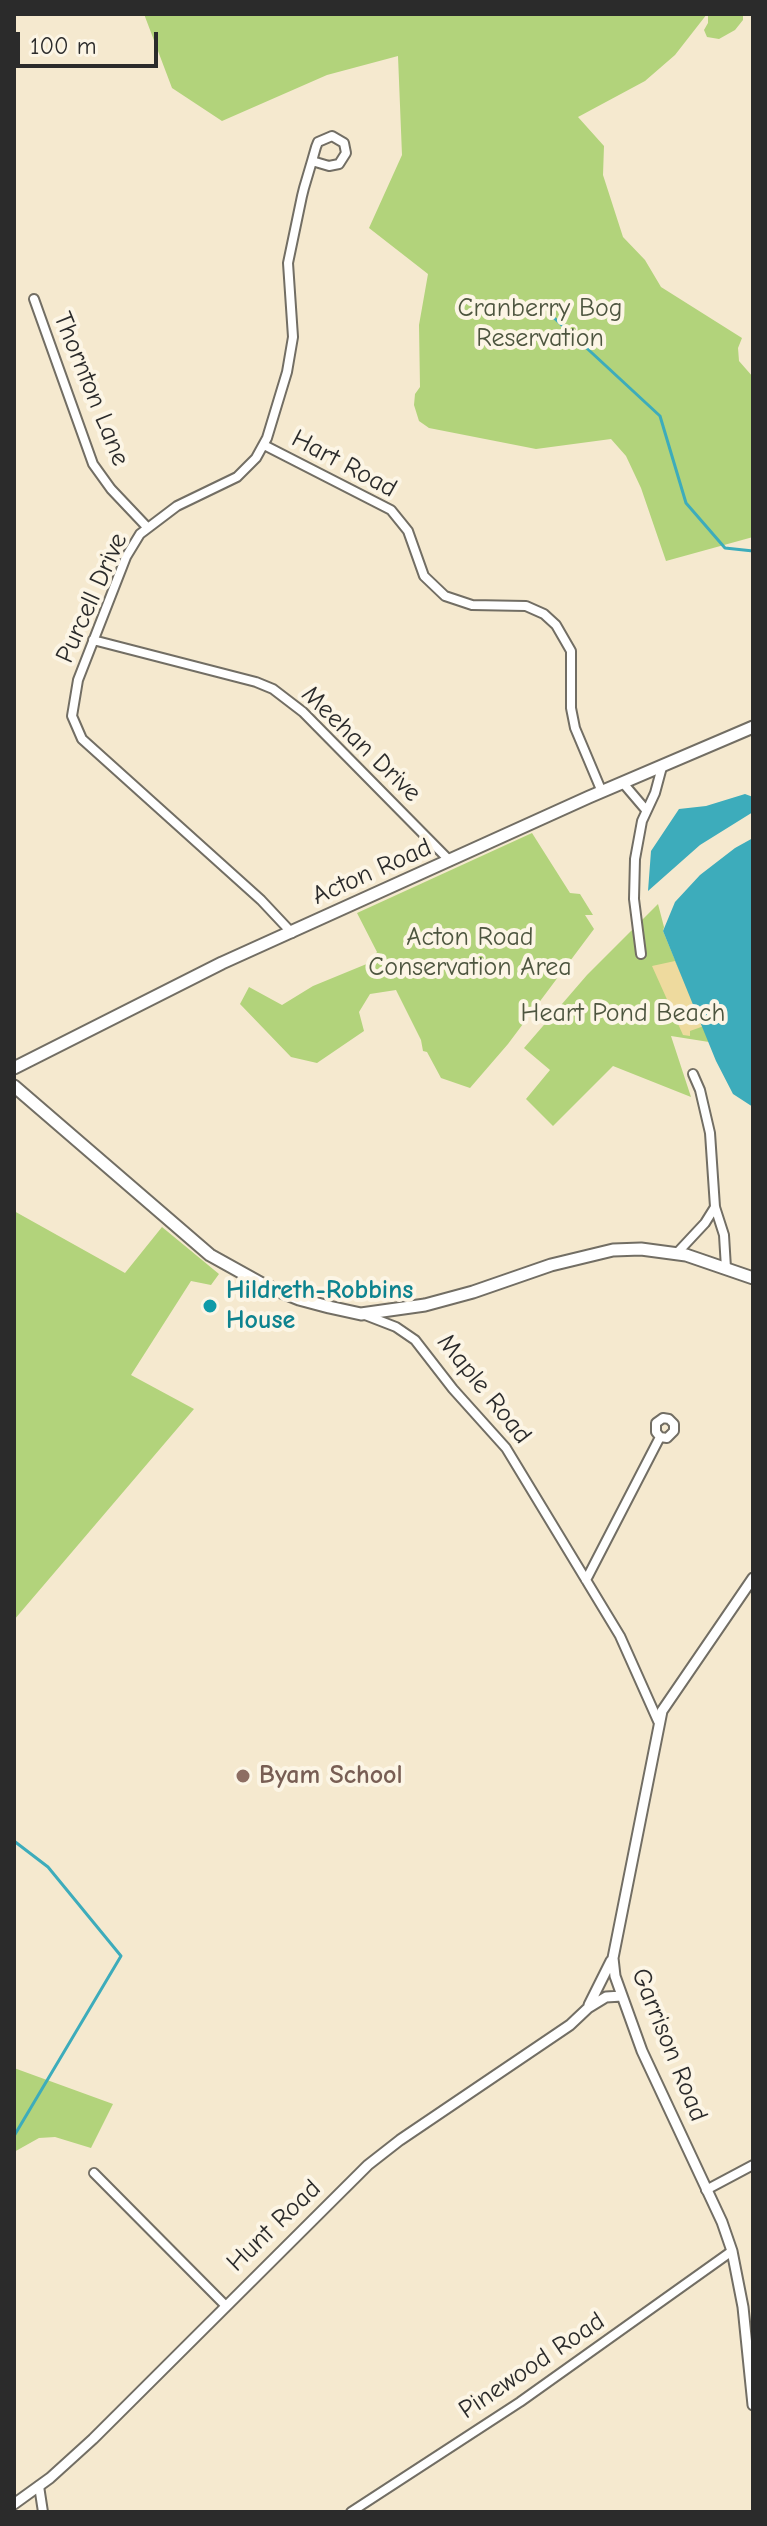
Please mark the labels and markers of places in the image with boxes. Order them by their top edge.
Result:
place label: Hildreth-Robbins House [226,1275,413,1336]
marker: Hildreth-Robbins House [201,1297,219,1315]
place label: Byam School [259,1760,403,1792]
marker: Byam School [234,1767,252,1785]

